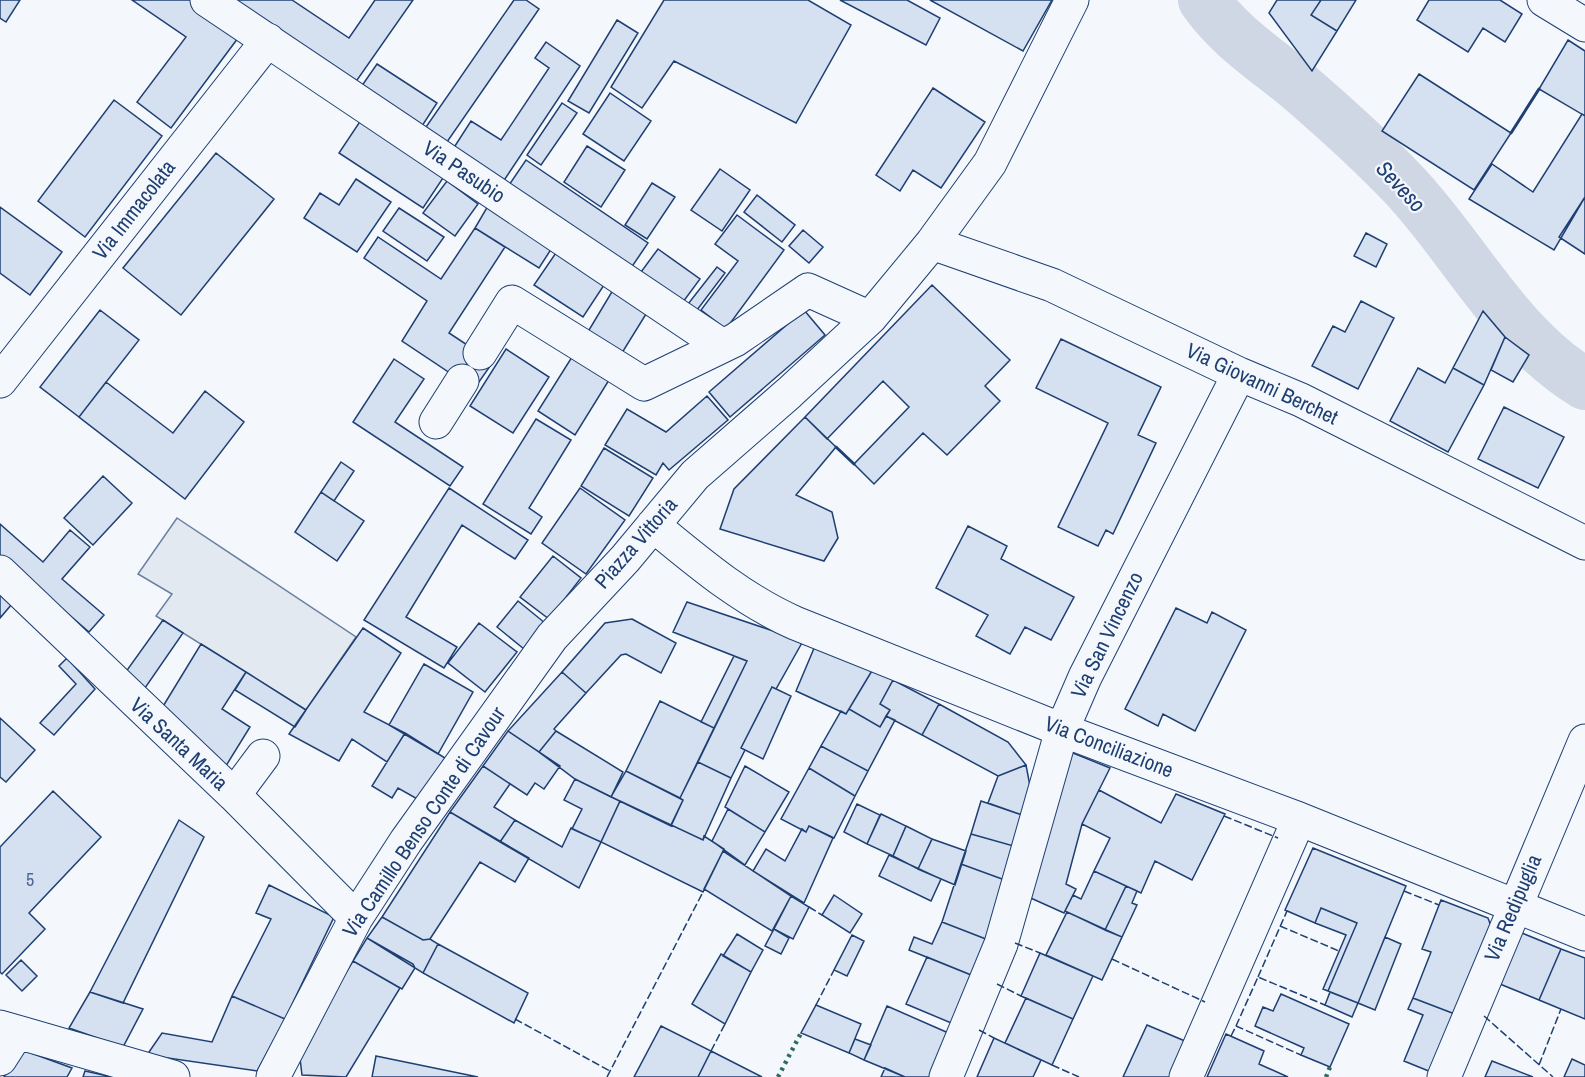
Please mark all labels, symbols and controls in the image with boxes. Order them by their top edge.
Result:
street label: Via Pasubio [417,133,511,210]
street label: Via Immacolata [85,153,182,266]
water label: Seveso [1370,154,1432,218]
street label: Via Giovanni Berchet [1182,336,1343,432]
street label: Piazza Vittoria [588,490,684,595]
street label: Via San Vincenzo [1063,567,1150,703]
street label: Via Santa Maria [124,691,235,797]
street label: Via Camillo Benso Conte di Cavour [335,700,512,943]
street label: Via Conciliazione [1041,709,1178,784]
street label: Via Redipuglia [1477,849,1548,966]
house number: 5 [26,867,34,892]

